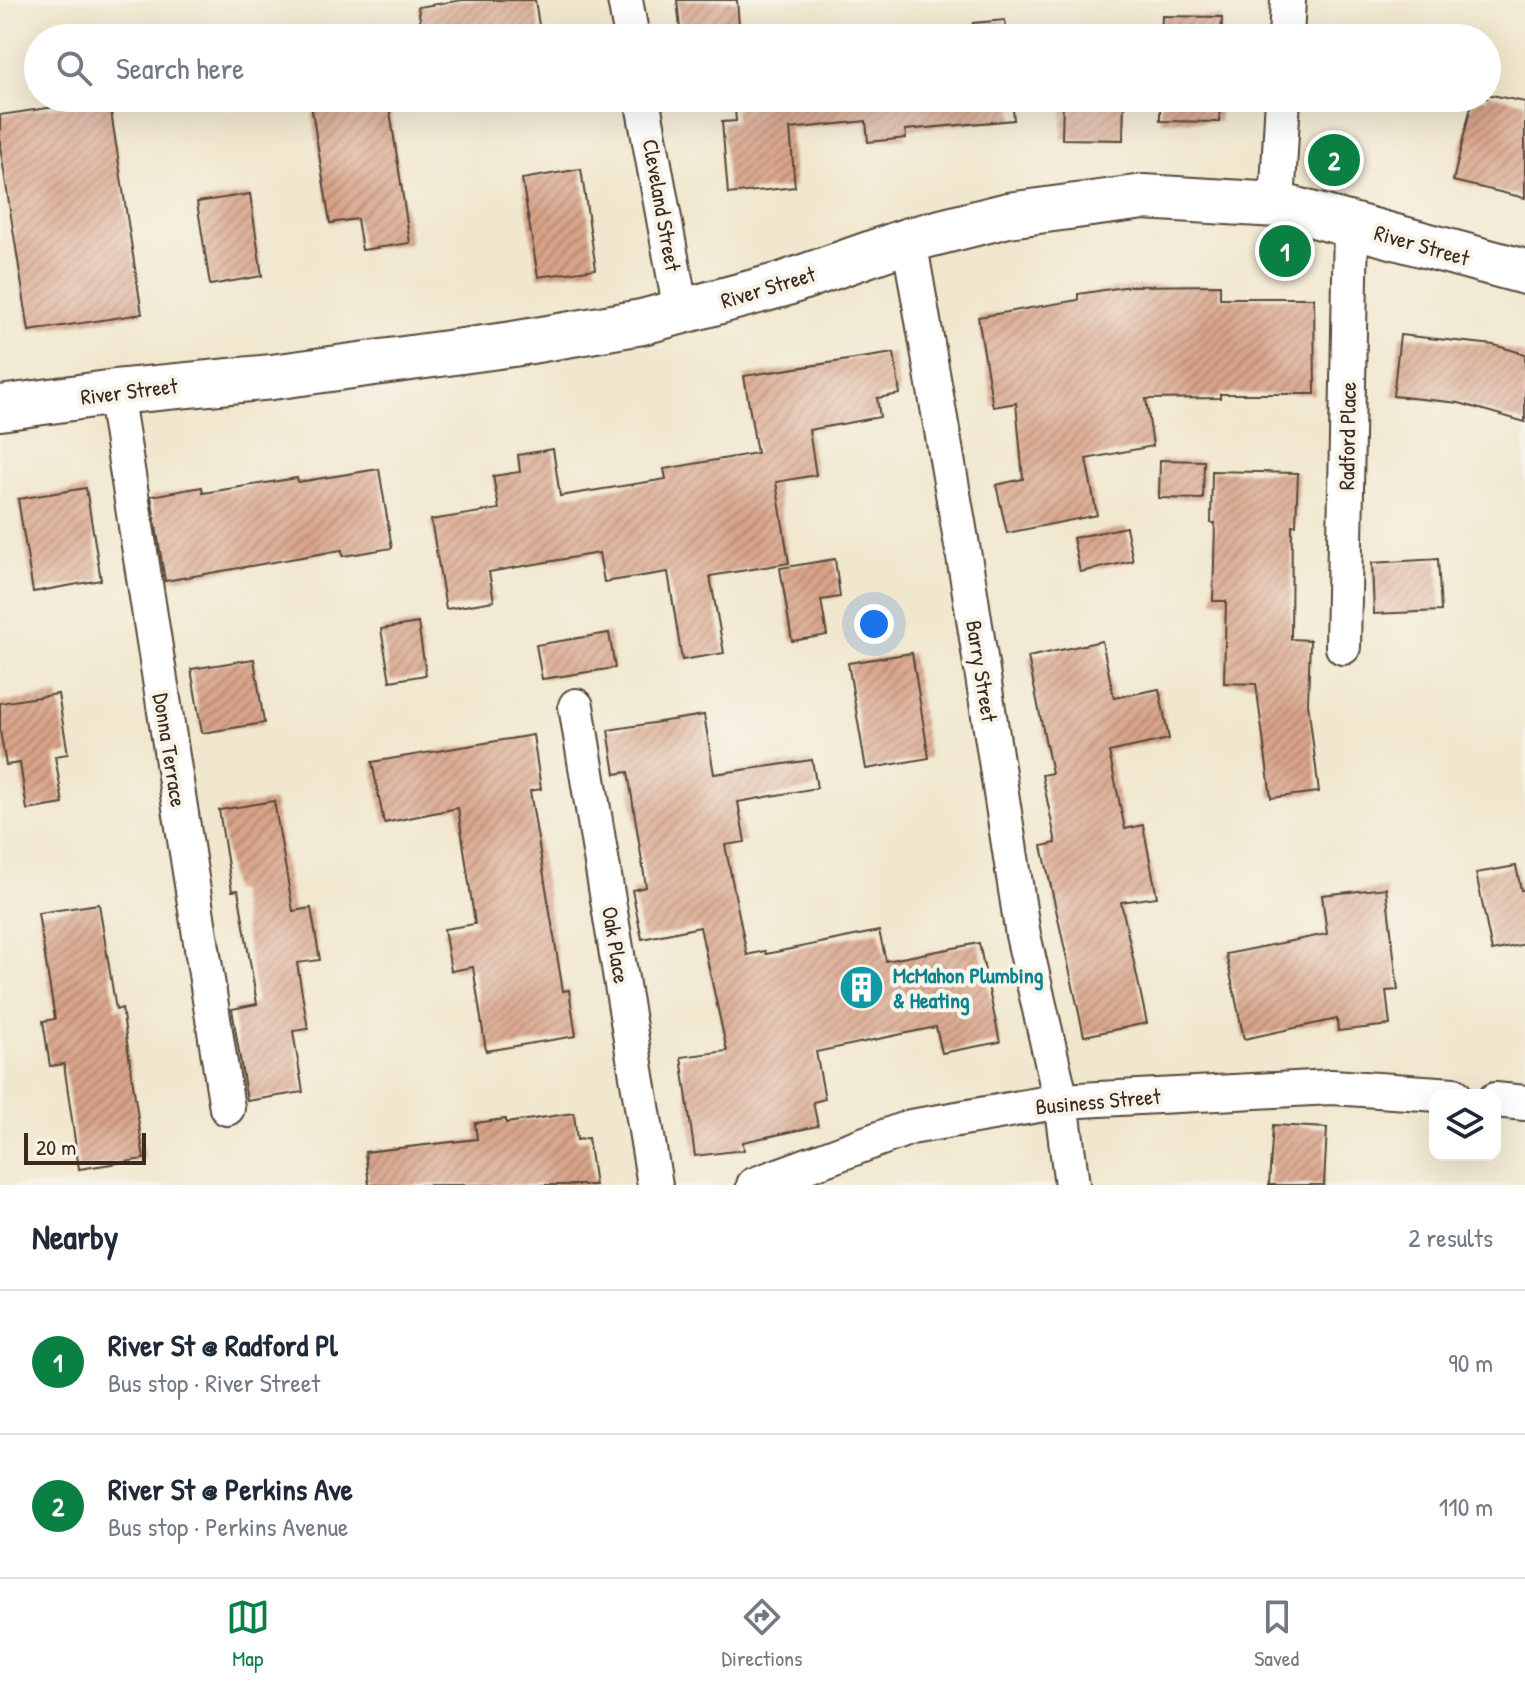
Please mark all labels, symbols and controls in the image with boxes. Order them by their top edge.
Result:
search box [24,24,1501,112]
icon: search [52,46,96,90]
text: Search here [116,48,244,88]
pin: 2 [1308,130,1360,190]
street label: Cleveland Street [636,137,688,274]
street label: River Street [1371,217,1473,273]
pin: 1 [1259,221,1311,281]
street label: River Street [717,258,819,316]
street label: River Street [79,370,180,412]
street label: Radford Place [1331,381,1363,490]
your location [854,604,894,644]
street label: Barry Street [959,618,1005,724]
street label: Donna Terrace [146,691,194,809]
street label: Oak Place [595,904,637,986]
place label: McMahon Plumbing & Heating [893,960,1044,1016]
building icon: McMahon Plumbing & Heating [838,964,886,1012]
street label: Business Street [1034,1081,1162,1121]
map controls [1429,1089,1501,1161]
button: layers [1429,1089,1501,1161]
scale bar [24,1129,146,1165]
text: 20 m [36,1132,76,1162]
text: Nearby [32,1214,118,1260]
text: 2 results [1408,1220,1493,1255]
text: River St @ Radford Pl [108,1325,338,1365]
text: 1 [53,1345,63,1380]
text: 90 m [1448,1345,1493,1380]
text: Bus stop · River Street [108,1365,320,1400]
text: River St @ Perkins Ave [108,1469,353,1509]
text: 2 [52,1489,64,1524]
text: 110 m [1439,1489,1493,1524]
text: Bus stop · Perkins Avenue [108,1509,348,1544]
tab: Map [226,1595,270,1673]
tab: Directions [722,1595,803,1673]
tab: Saved [1254,1595,1299,1673]

